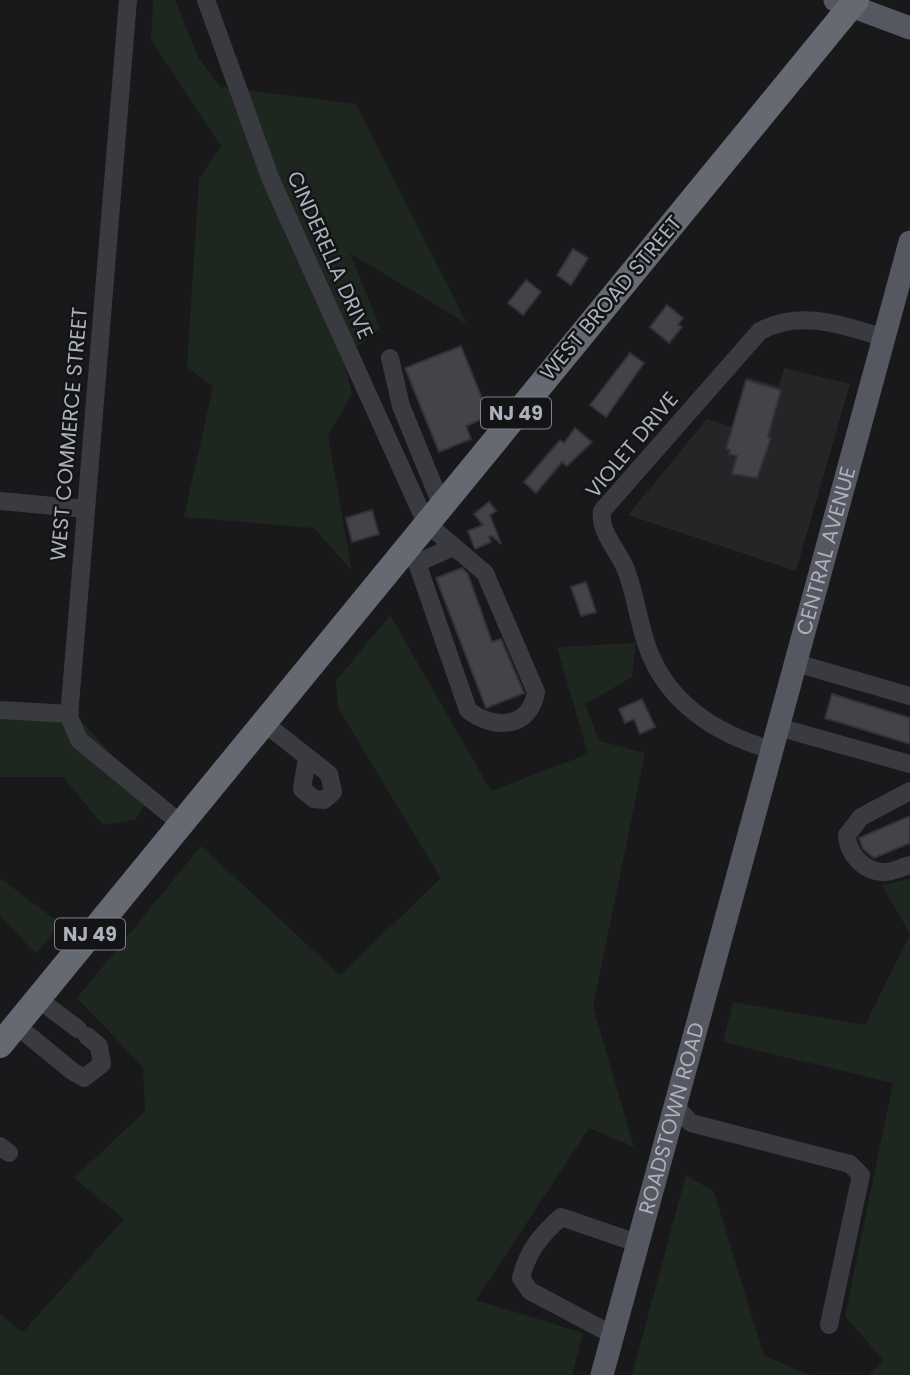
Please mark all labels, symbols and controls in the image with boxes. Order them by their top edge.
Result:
street label: CINDERELLA DRIVE [280,166,381,343]
street label: WEST BROAD STREET [533,209,688,386]
street label: WEST COMMERCE STREET [43,306,94,562]
street label: VIOLET DRIVE [579,385,685,504]
road number: NJ 49 [481,398,551,428]
street label: CENTRAL AVENUE [789,463,862,638]
road number: NJ 49 [55,918,125,950]
street label: ROADSTOWN ROAD [631,1019,711,1217]

